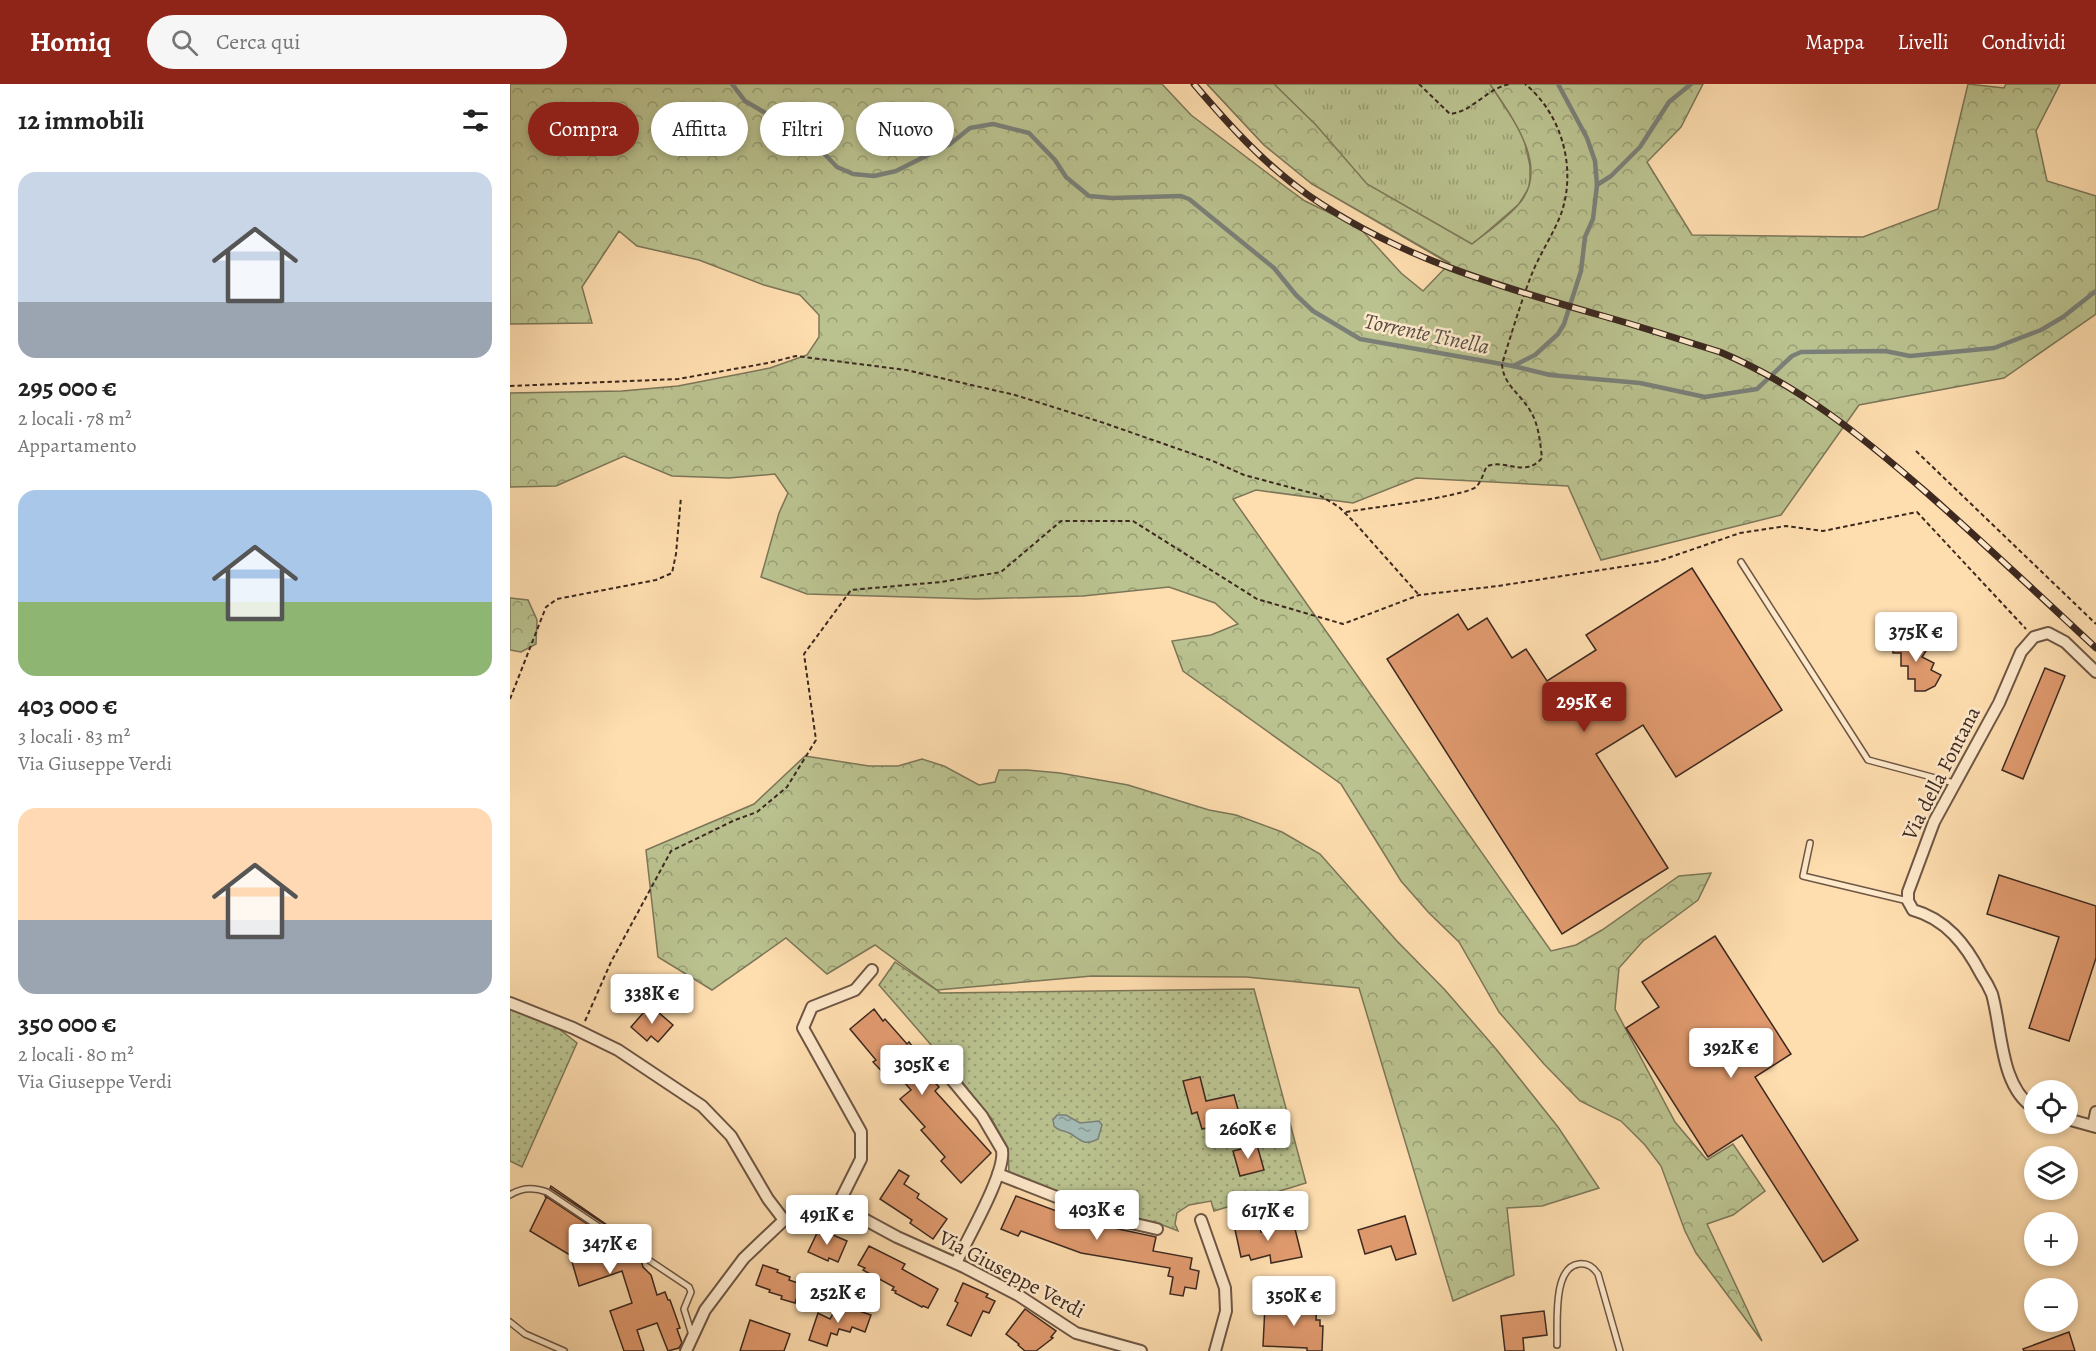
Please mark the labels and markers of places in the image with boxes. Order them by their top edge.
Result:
pin: 375K € [1867,612,1965,663]
pin: 295K € [1535,682,1633,733]
pin: 338K € [603,974,701,1025]
pin: 392K € [1682,1028,1780,1079]
pin: 305K € [873,1045,971,1096]
pin: 260K € [1199,1109,1297,1160]
pin: 403K € [1048,1190,1146,1241]
pin: 617K € [1219,1191,1317,1242]
pin: 491K € [778,1195,876,1246]
pin: 347K € [561,1224,659,1275]
pin: 252K € [789,1273,887,1324]
pin: 350K € [1245,1276,1343,1327]

